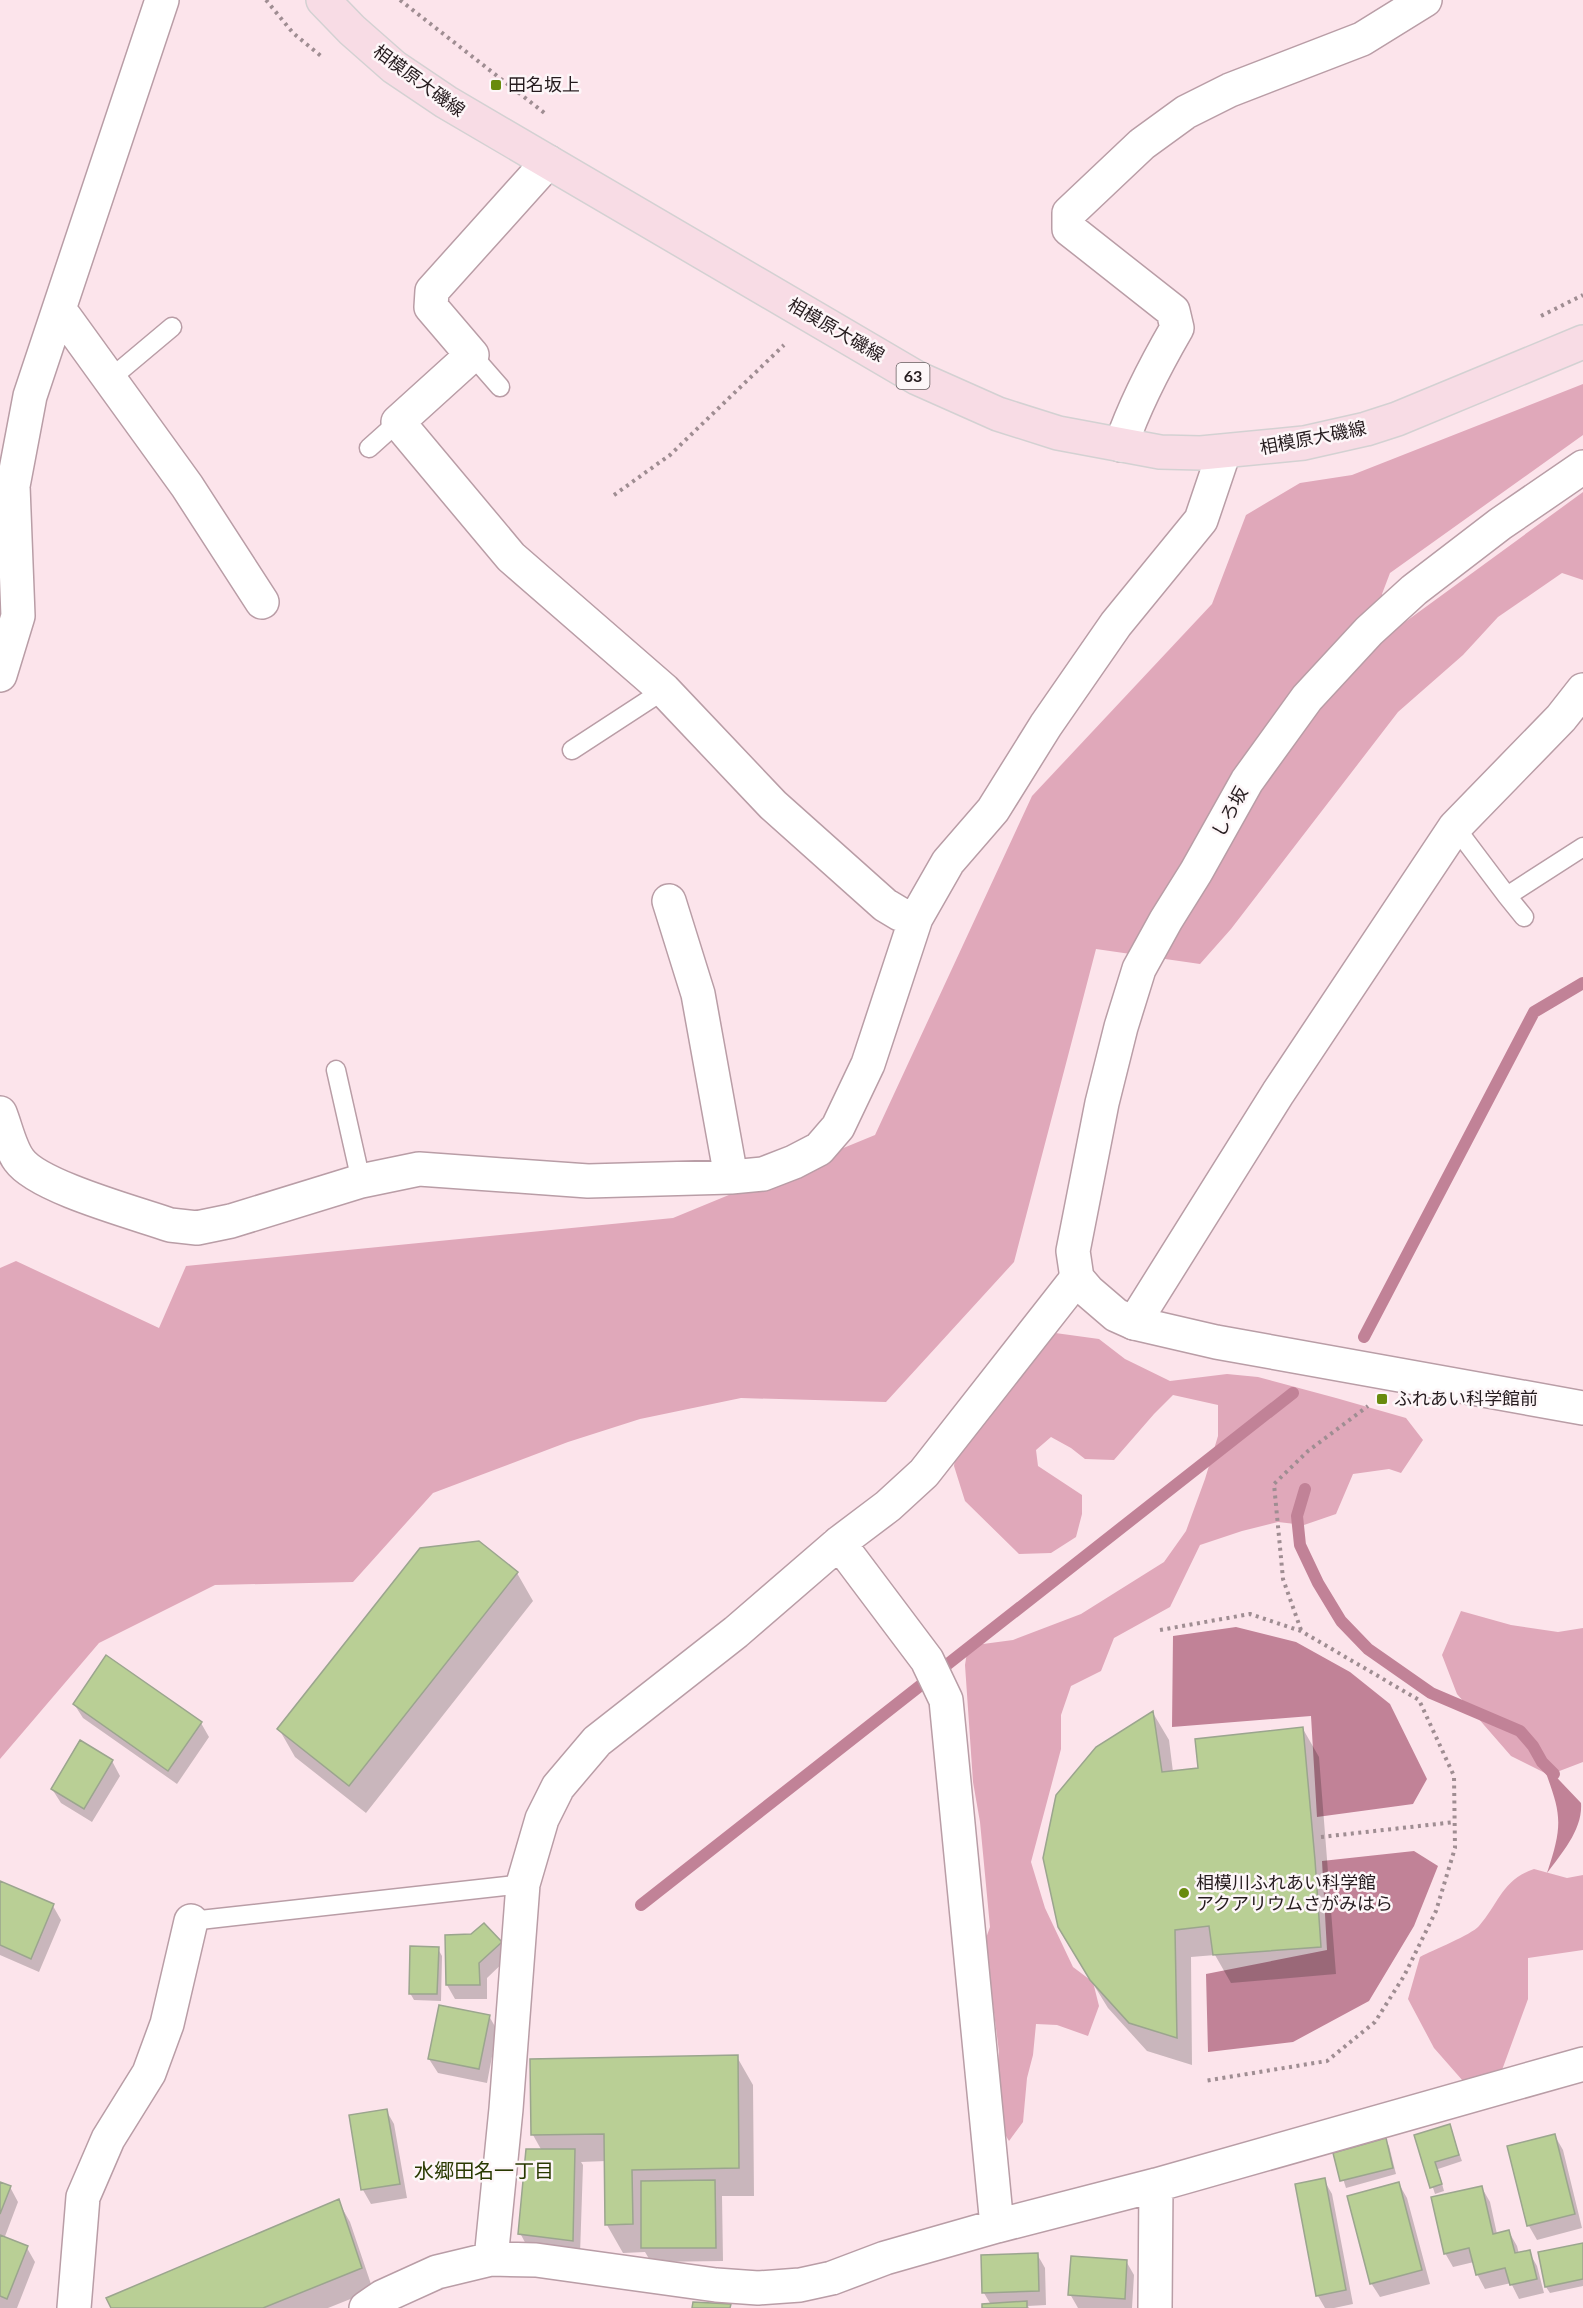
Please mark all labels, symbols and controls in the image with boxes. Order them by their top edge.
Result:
street label: 相模原大磯線 [369,40,470,121]
place label: 田名坂上 [508,73,580,95]
marker: 田名坂上 [489,78,503,92]
street label: 相模原大磯線 [784,293,889,366]
road number: 63 [896,363,930,389]
street label: 相模原大磯線 [1258,416,1368,458]
street label: しろ坂 [1206,783,1252,840]
place label: ふれあい科学館前 [1394,1387,1538,1409]
marker: ふれあい科学館前 [1375,1392,1389,1406]
place label: 相模川ふれあい科学館 アクアリウムさがみはら [1196,1871,1393,1914]
marker: 相模川ふれあい科学館 アクアリウムさがみはら [1177,1886,1191,1900]
district label: 水郷田名一丁目 [414,2158,554,2182]

